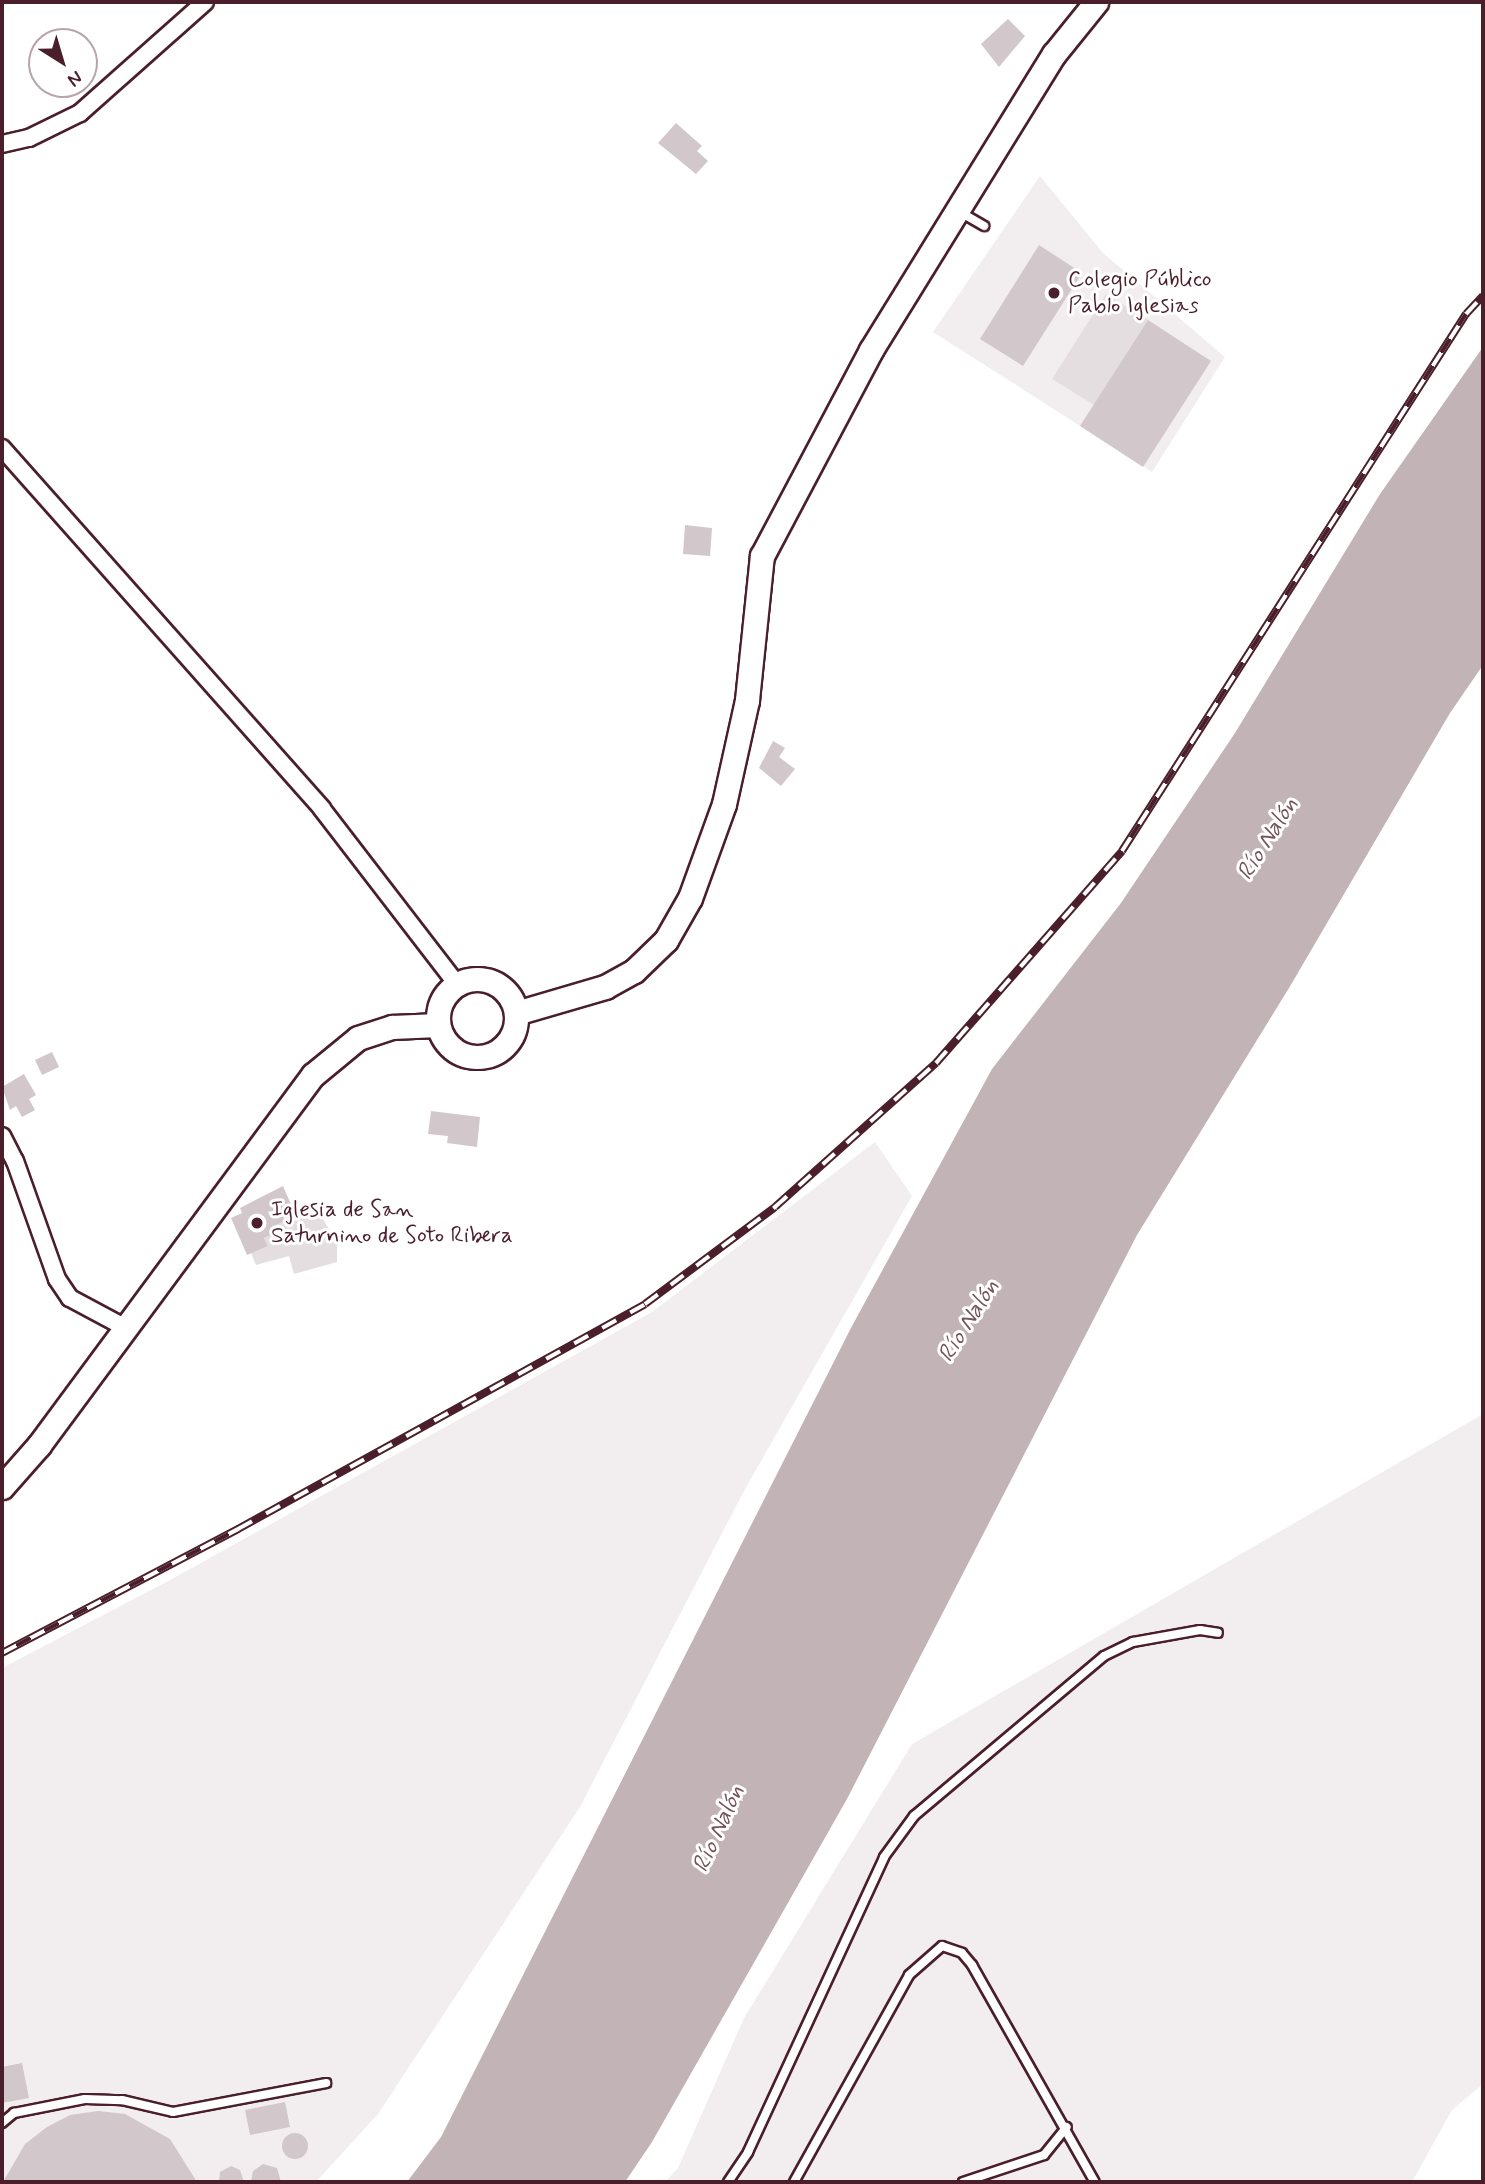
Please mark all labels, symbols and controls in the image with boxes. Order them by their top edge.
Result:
north arrow [28,28,98,98]
text: N [62,65,87,92]
place label: Colegio Público Pablo Iglesias [1068,266,1211,320]
marker: Colegio Público Pablo Iglesias [1046,285,1062,301]
water label: Río Nalón [1231,792,1305,886]
place label: Iglesia de San Saturnino de Soto Ribera [271,1196,512,1250]
marker: Iglesia de San Saturnino de Soto Ribera [249,1215,265,1231]
water label: Río Nalón [932,1274,1006,1368]
water label: Río Nalón [687,1780,751,1878]

